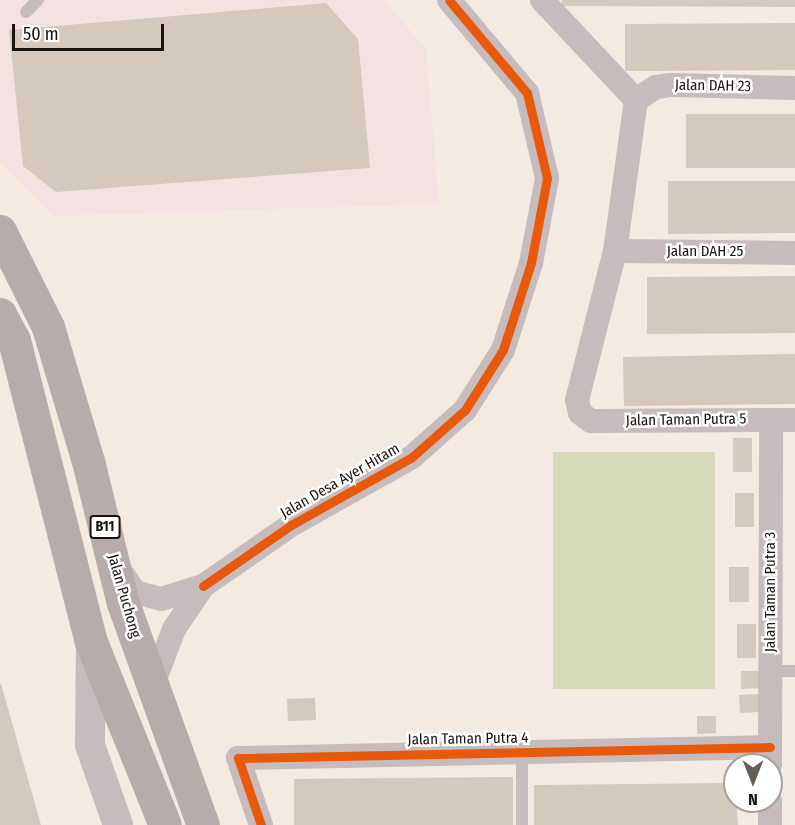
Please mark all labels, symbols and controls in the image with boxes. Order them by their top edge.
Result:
scale bar [15,12,166,50]
text: 50 m [23,23,59,45]
street label: Jalan DAH 23 [675,76,751,96]
street label: Jalan DAH 25 [667,243,743,261]
street label: Jalan Taman Putra 5 [626,410,746,430]
street label: Jalan Desa Ayer Hitam [277,440,403,522]
road number: B11 [88,516,122,538]
street label: Jalan Taman Putra 3 [762,532,780,652]
street label: Jalan Puchong [103,552,145,640]
street label: Jalan Taman Putra 4 [407,729,529,749]
north arrow [723,753,783,813]
text: N [748,790,758,809]

